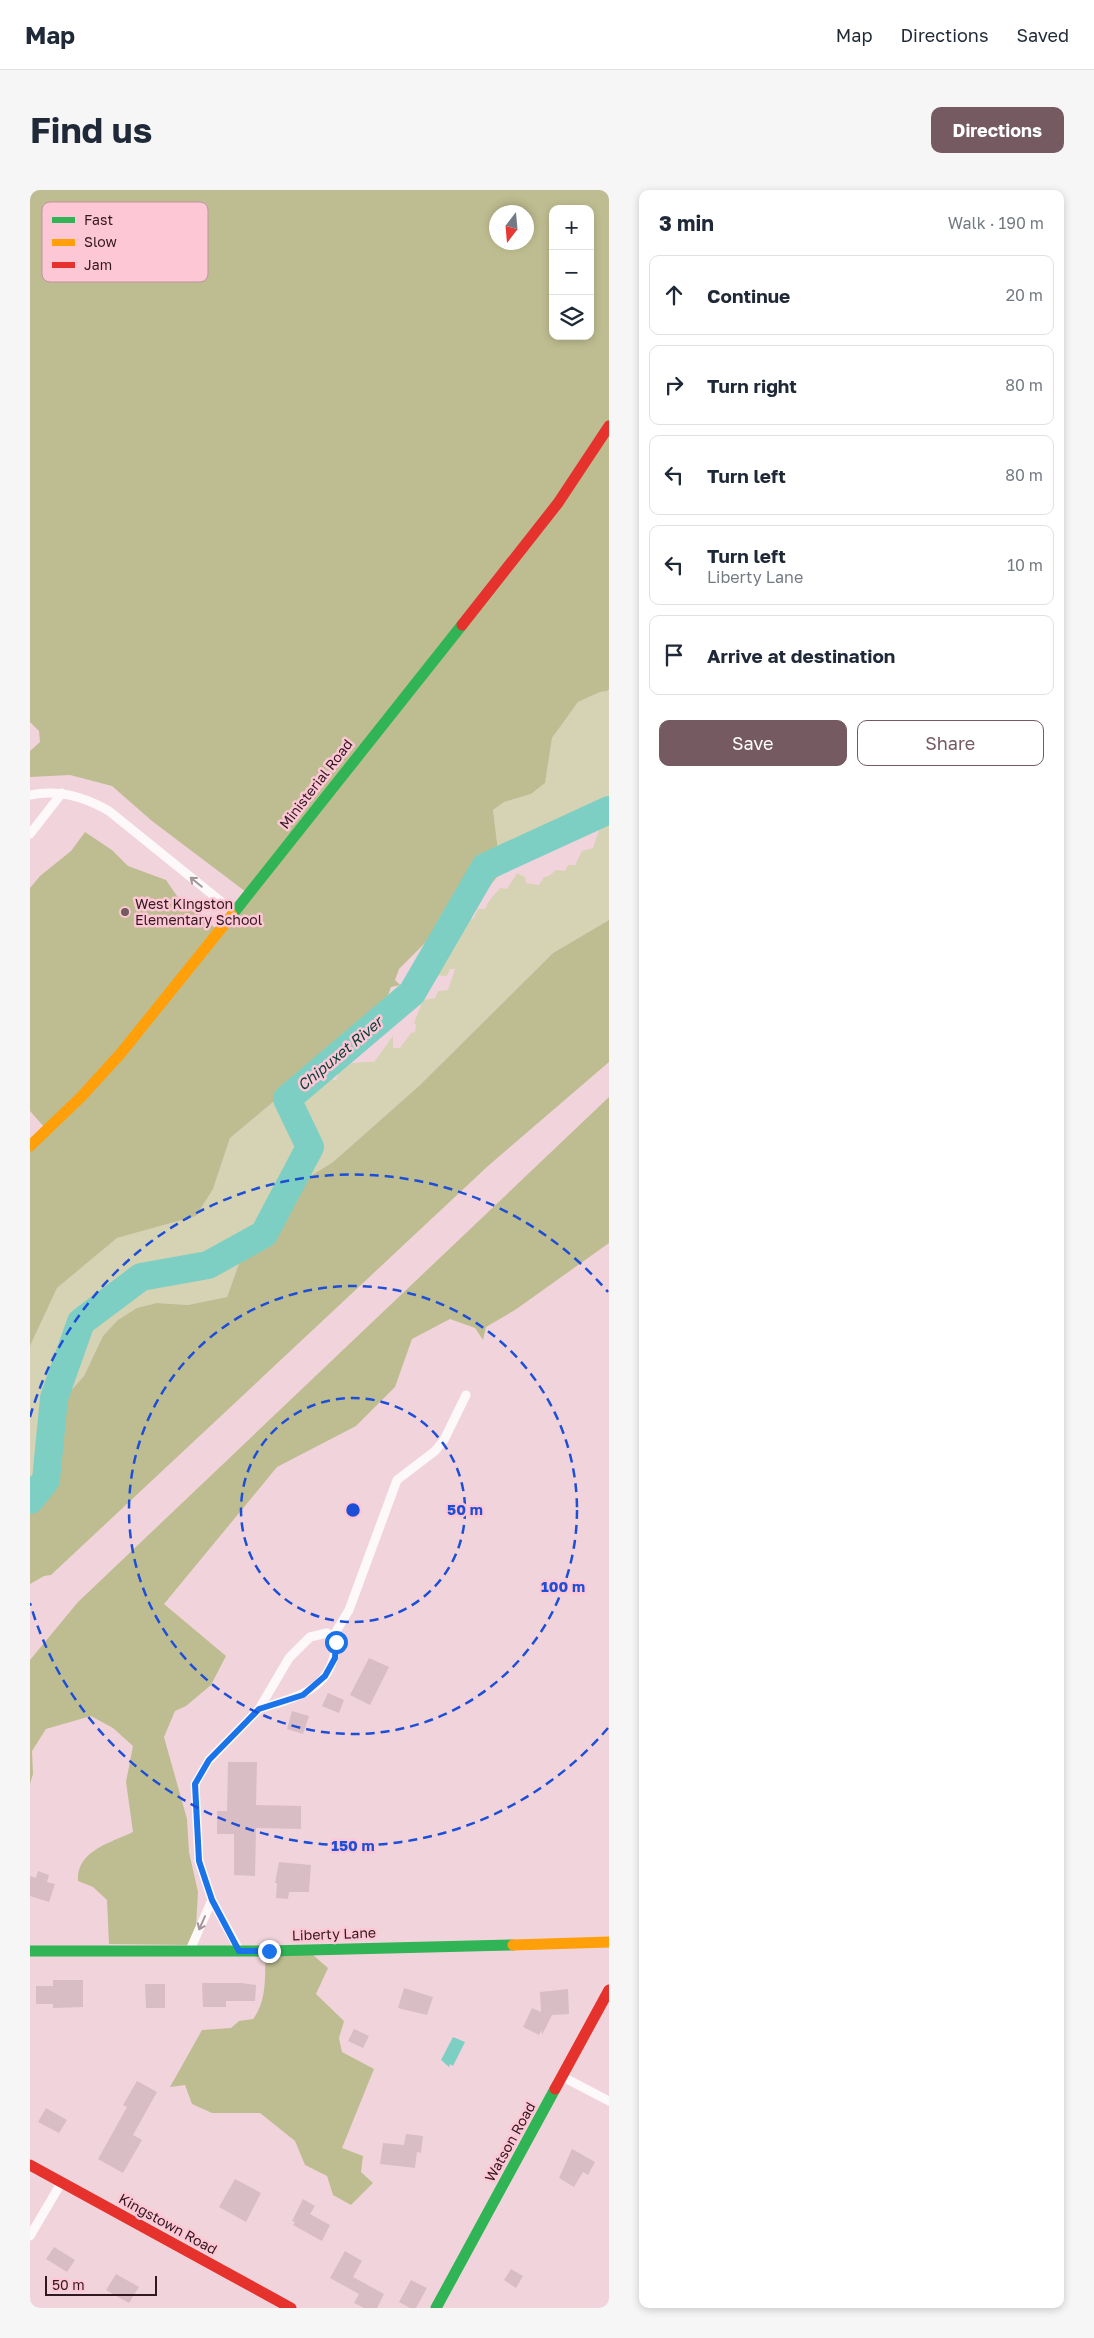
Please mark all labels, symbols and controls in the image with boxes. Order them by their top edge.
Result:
text: Map [25,20,75,49]
text: Map [836,24,872,46]
text: Directions [900,24,988,46]
text: Saved [1016,24,1069,46]
button: Directions [931,107,1064,153]
text: Find us [30,109,152,151]
legend [42,202,208,282]
north arrow [489,205,534,250]
map controls [549,205,594,340]
button: + [549,205,594,250]
text: 3 min [659,210,714,236]
text: Fast [84,211,113,228]
text: Walk · 190 m [948,213,1044,233]
text: Slow [84,233,117,250]
button: − [549,250,594,295]
text: Jam [84,256,112,273]
icon: ahead [660,281,688,309]
text: Continue [707,284,790,307]
text: 20 m [1006,285,1043,305]
button: layers [549,295,594,340]
icon: right [660,371,688,399]
text: Turn right [707,374,797,397]
text: 80 m [1005,375,1043,395]
icon: left [660,461,688,489]
text: Turn left [707,464,786,487]
text: 80 m [1005,465,1043,485]
text: Turn left [707,544,786,567]
icon: left [660,551,688,579]
text: 10 m [1007,555,1043,575]
text: Liberty Lane [707,567,803,587]
icon: arrive [660,641,688,669]
text: Arrive at destination [707,644,895,667]
button: Save [659,720,847,766]
button: Share [857,720,1044,766]
street label: Ministerial Road [275,736,356,832]
one-way arrow [190,876,203,887]
place label: West Kingston Elementary School [135,895,262,928]
marker: West Kingston Elementary School [119,906,131,918]
water label: Chipuxet River [293,1011,387,1094]
text: 50 m [447,1500,483,1518]
centre of rings [344,1501,362,1519]
text: 100 m [541,1577,585,1595]
route start [325,1631,348,1654]
text: 150 m [331,1836,375,1854]
one-way arrow [196,1915,206,1930]
street label: Liberty Lane [292,1924,376,1943]
route end [258,1940,281,1963]
street label: Watson Road [481,2099,538,2185]
street label: Kingstown Road [116,2190,220,2258]
scale bar [45,2273,158,2296]
text: 50 m [52,2276,85,2293]

